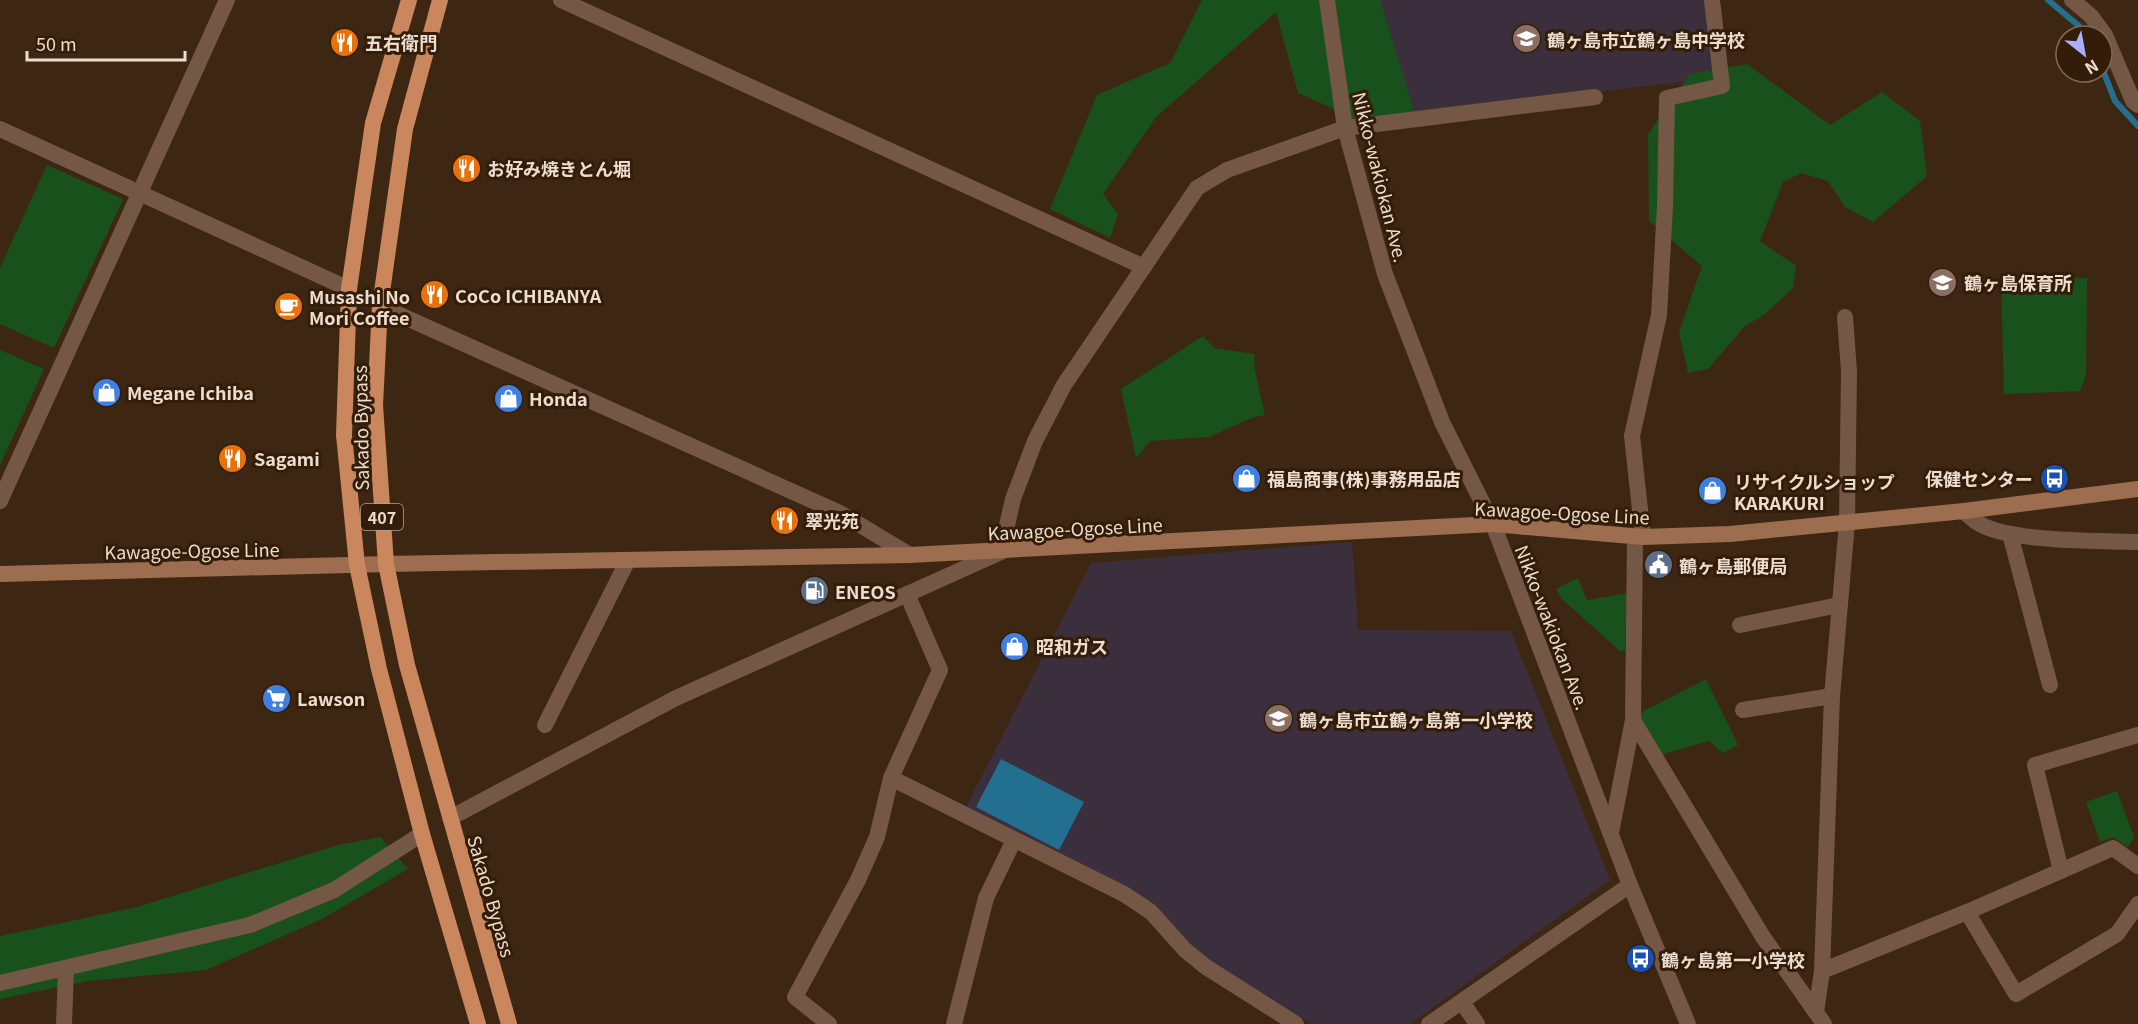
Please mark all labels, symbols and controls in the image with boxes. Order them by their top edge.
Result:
school or university icon: 鶴ヶ島市立鶴ヶ島中学校 [1510,23,1542,55]
scale bar [27,24,184,62]
north arrow [2054,24,2114,84]
restaurant icon: 五右衛門 [328,26,360,58]
place label: 鶴ヶ島市立鶴ヶ島中学校 [1547,26,1745,52]
place label: 五右衛門 [365,29,437,55]
text: 50 m [36,30,77,56]
text: N [2081,54,2104,81]
street label: Nikko-wakiokan Ave. [1347,89,1415,265]
restaurant icon: お好み焼きとん堀 [450,152,482,184]
place label: お好み焼きとん堀 [487,155,631,181]
school or university icon: 鶴ヶ島保育所 [1927,266,1959,298]
place label: 鶴ヶ島保育所 [1964,269,2072,295]
restaurant icon: CoCo ICHIBANYA [418,279,450,311]
place label: CoCo ICHIBANYA [455,282,602,308]
place label: Musashi No Mori Coffee [309,283,410,330]
cafe icon: Musashi No Mori Coffee [272,290,304,322]
street label: Sakado Bypass [346,365,374,491]
shop icon: Megane Ichiba [90,376,122,408]
place label: Megane Ichiba [127,379,254,405]
shop icon: Honda [492,382,524,414]
place label: Honda [529,385,588,411]
restaurant icon: Sagami [217,442,249,474]
place label: Sagami [254,445,320,471]
shop icon: 福島商事(株)事務用品店 [1230,462,1262,494]
bus stop icon: 保健センター [2038,462,2070,494]
place label: 福島商事(株)事務用品店 [1267,465,1461,491]
place label: 保健センター [1925,465,2033,491]
place label: リサイクルショップ KARAKURI [1734,468,1895,515]
shop icon: リサイクルショップ KARAKURI [1697,475,1729,507]
street label: Kawagoe-Ogose Line [1474,494,1650,530]
road number: 407 [361,504,403,530]
restaurant icon: 翠光苑 [768,504,800,536]
place label: 翠光苑 [805,507,859,533]
street label: Kawagoe-Ogose Line [987,510,1163,546]
street label: Kawagoe-Ogose Line [104,535,280,565]
street label: Nikko-wakiokan Ave. [1510,541,1596,713]
public building icon: 鶴ヶ島郵便局 [1642,549,1674,581]
place label: 鶴ヶ島郵便局 [1679,552,1787,578]
fuel station icon: ENEOS [798,575,830,607]
place label: ENEOS [835,578,896,604]
shop icon: 昭和ガス [999,630,1031,662]
place label: 昭和ガス [1036,633,1108,659]
supermarket icon: Lawson [260,682,292,714]
place label: Lawson [297,685,365,711]
school or university icon: 鶴ヶ島市立鶴ヶ島第一小学校 [1262,703,1294,735]
place label: 鶴ヶ島市立鶴ヶ島第一小学校 [1299,706,1533,732]
street label: Sakado Bypass [462,832,522,960]
bus stop icon: 鶴ヶ島第一小学校 [1624,943,1656,975]
place label: 鶴ヶ島第一小学校 [1661,946,1805,972]

